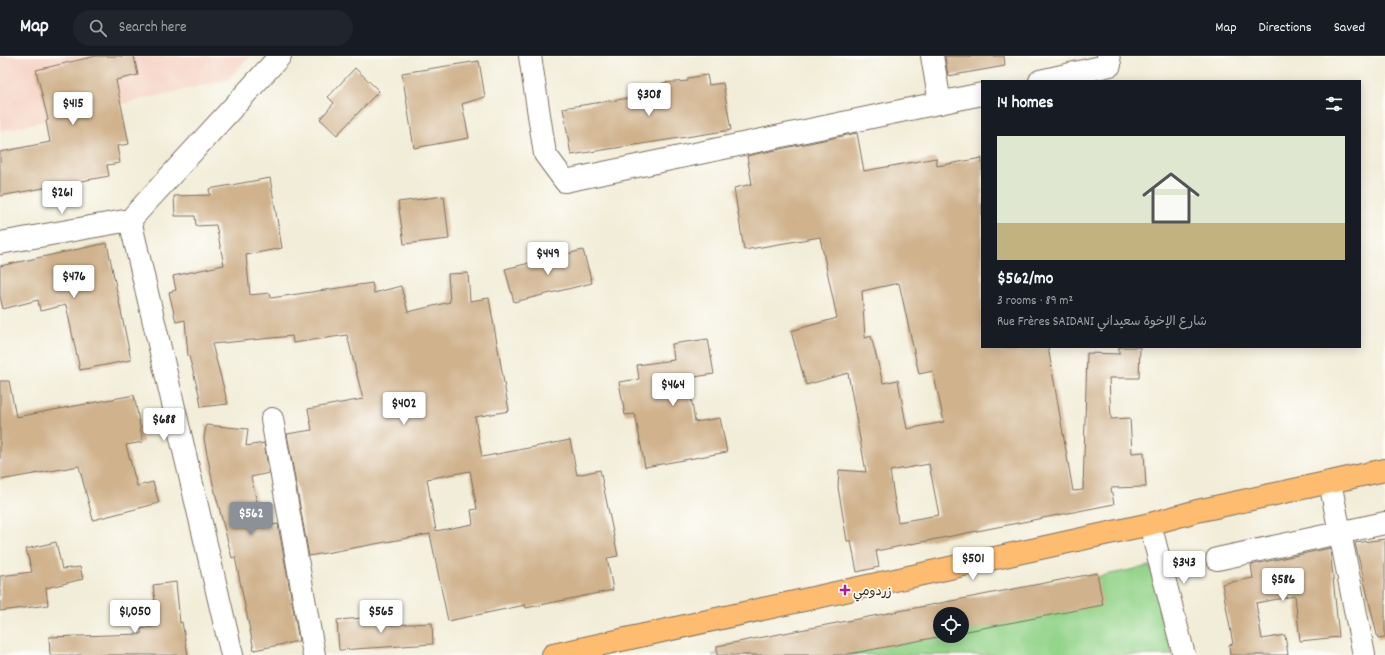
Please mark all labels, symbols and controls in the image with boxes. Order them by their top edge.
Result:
search box [73,10,353,46]
text: Map [20,14,49,41]
icon: search [87,17,109,39]
text: Search here [119,17,187,39]
text: Map [1215,18,1237,38]
text: Directions [1259,18,1312,38]
text: Saved [1334,18,1365,38]
pin: $308 [625,83,673,117]
text: $308 [637,86,661,105]
pin: $415 [49,92,97,126]
text: 14 homes [997,92,1053,116]
icon: filters [1323,93,1345,115]
text: $415 [63,95,83,114]
icon: home [1135,162,1207,234]
pin: $261 [38,181,86,215]
text: $261 [51,184,73,203]
pin: $449 [524,242,572,276]
text: $449 [536,245,560,264]
pin: $476 [50,265,98,299]
text: $476 [62,268,86,287]
text: $562/mo [997,268,1053,292]
text: 3 rooms · 89 m² [997,292,1073,311]
text: Rue Frères SAIDANI شارع الإخوة سعيداني [997,313,1207,332]
pin: $464 [649,373,697,407]
text: $464 [661,376,685,395]
pin: $402 [380,392,428,426]
text: $402 [392,395,416,414]
pin: $688 [140,408,188,442]
text: $688 [152,411,176,430]
pin: $562 [227,502,275,536]
text: $562 [239,505,263,524]
pin: $501 [949,547,997,581]
text: $501 [962,550,984,569]
pin: $343 [1160,551,1208,585]
text: $343 [1172,554,1196,573]
pin: $586 [1259,568,1307,602]
text: $586 [1271,571,1295,590]
place label: زردومي [853,583,892,602]
marker: زردومي [840,585,850,595]
pin: $1,050 [102,600,168,634]
pin: $565 [357,600,405,634]
text: $1,050 [119,603,151,622]
text: $565 [369,603,394,622]
map controls [933,607,969,643]
button: locate [933,607,969,643]

